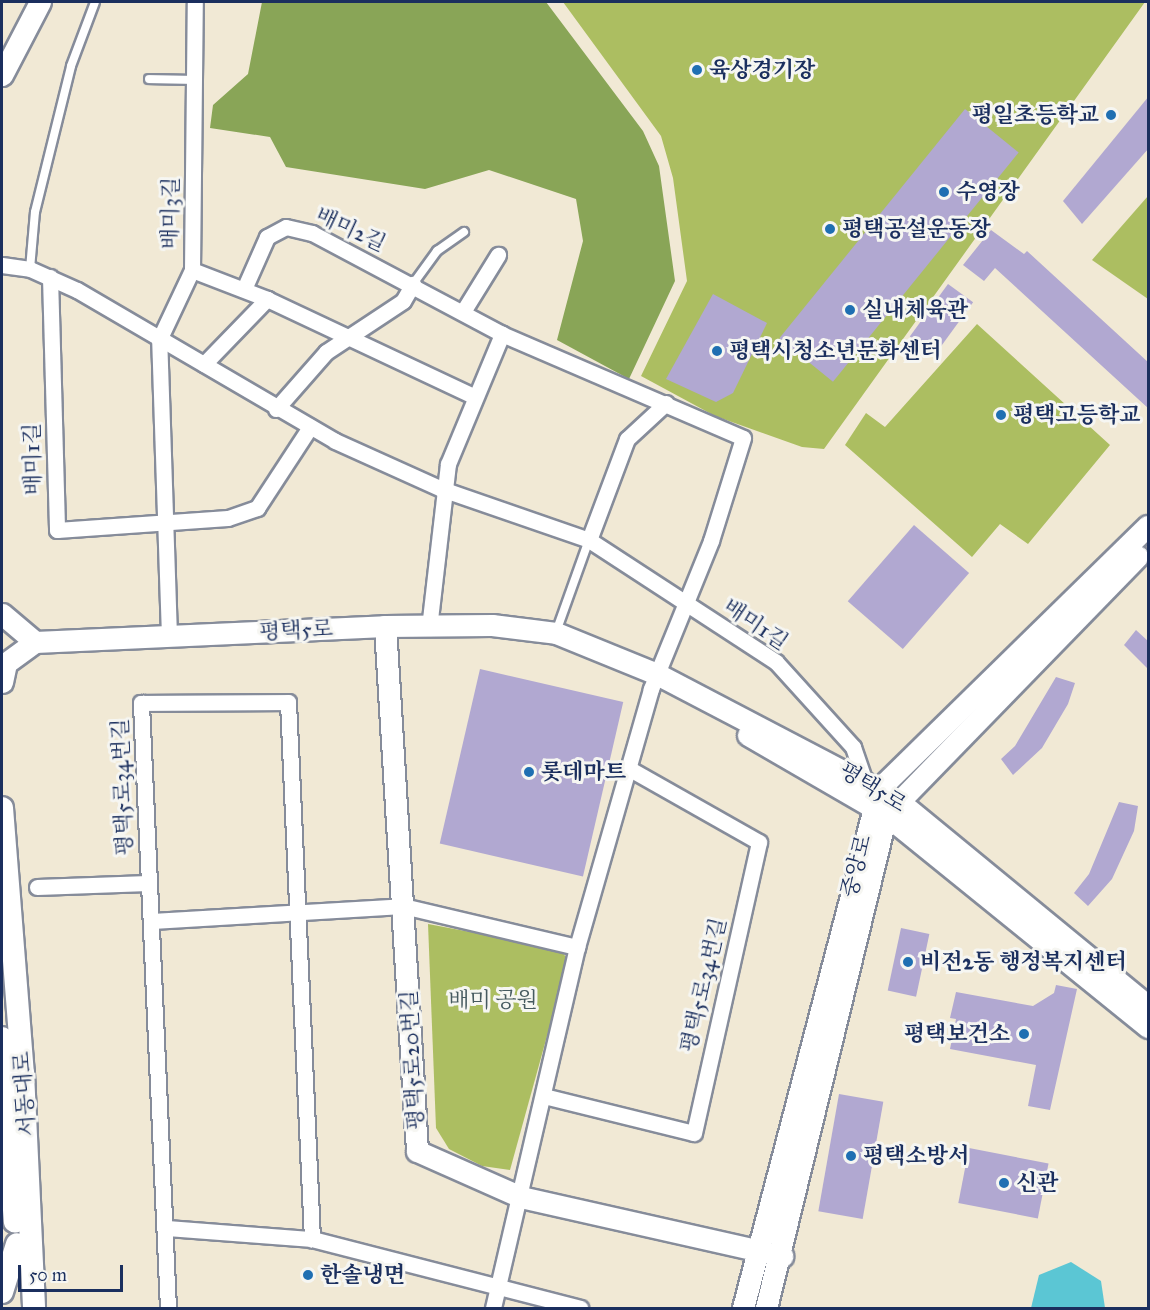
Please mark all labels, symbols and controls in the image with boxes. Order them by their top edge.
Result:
place label: 육상경기장 [709,57,815,83]
marker: 육상경기장 [690,63,704,77]
place label: 평일초등학교 [971,102,1099,128]
marker: 평일초등학교 [1104,108,1118,122]
street label: 배미3길 [156,176,184,250]
place label: 수영장 [956,179,1020,205]
marker: 수영장 [937,185,951,199]
street label: 배미2길 [312,201,390,257]
place label: 평택공설운동장 [842,216,991,242]
marker: 평택공설운동장 [823,222,837,236]
place label: 실내체육관 [862,297,968,323]
marker: 실내체육관 [843,303,857,317]
place label: 평택시청소년문화센터 [729,338,942,364]
marker: 평택시청소년문화센터 [710,344,724,358]
place label: 평택고등학교 [1013,402,1141,428]
marker: 평택고등학교 [994,408,1008,422]
street label: 배미1길 [18,423,46,495]
street label: 배미1길 [719,593,793,655]
street label: 평택5로 [258,615,334,645]
street label: 평택5로34번길 [106,718,138,856]
street label: 평택5로 [835,756,911,818]
place label: 롯데마트 [541,759,626,785]
marker: 롯데마트 [522,765,536,779]
street label: 중앙로 [835,832,877,900]
street label: 평택5로34번길 [675,915,731,1055]
place label: 비전2동 행정복지센터 [920,949,1127,975]
marker: 비전2동 행정복지센터 [901,955,915,969]
park label: 배미 공원 [448,987,538,1013]
street label: 평택5로20번길 [395,989,429,1131]
place label: 평택보건소 [904,1021,1010,1047]
marker: 평택보건소 [1015,1025,1033,1043]
street label: 서동대로 [8,1051,40,1137]
place label: 평택소방서 [863,1143,969,1169]
marker: 평택소방서 [844,1149,858,1163]
place label: 신관 [1016,1170,1059,1196]
marker: 신관 [997,1176,1011,1190]
scale bar [21,1253,126,1291]
place label: 한솔냉면 [320,1262,405,1288]
text: 50 m [29,1264,67,1286]
marker: 한솔냉면 [301,1268,315,1282]

